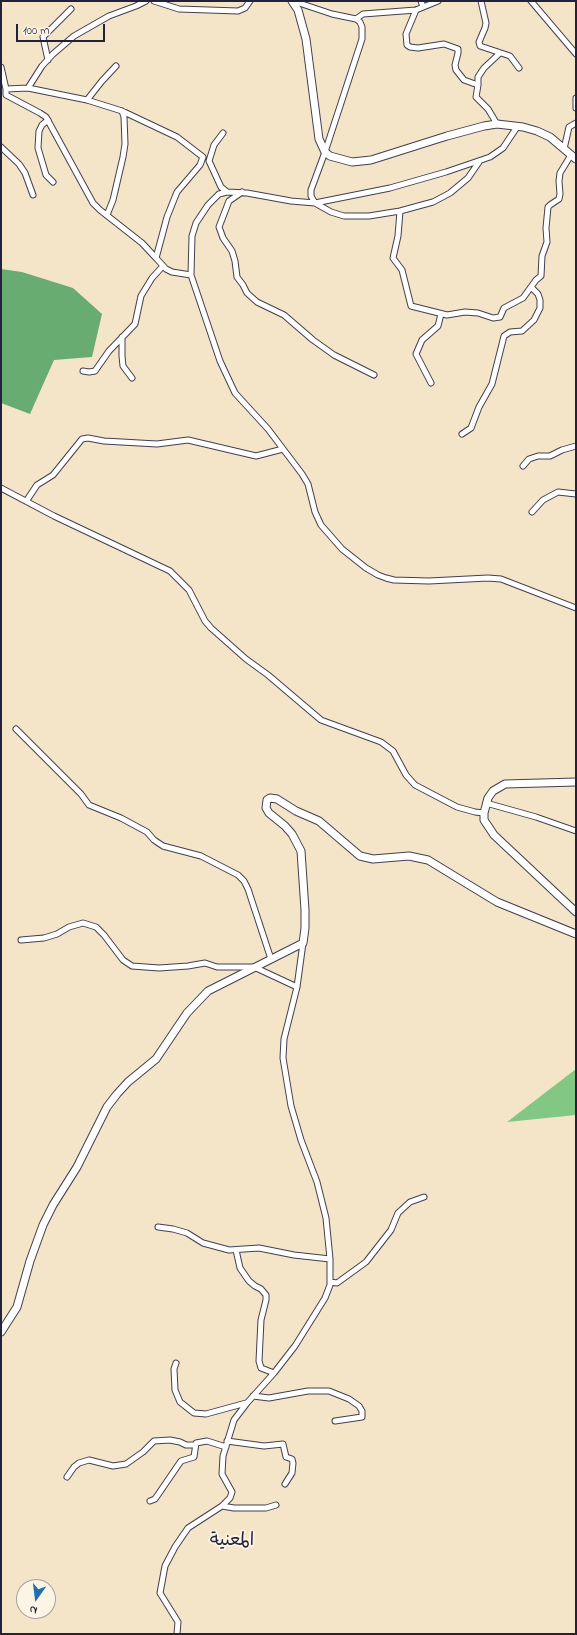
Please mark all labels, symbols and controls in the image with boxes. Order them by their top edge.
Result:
scale bar [18,16,107,42]
text: 100 m [23,22,50,40]
district label: المعنية [210,1531,254,1553]
north arrow [16,1579,56,1619]
text: N [28,1601,39,1618]

